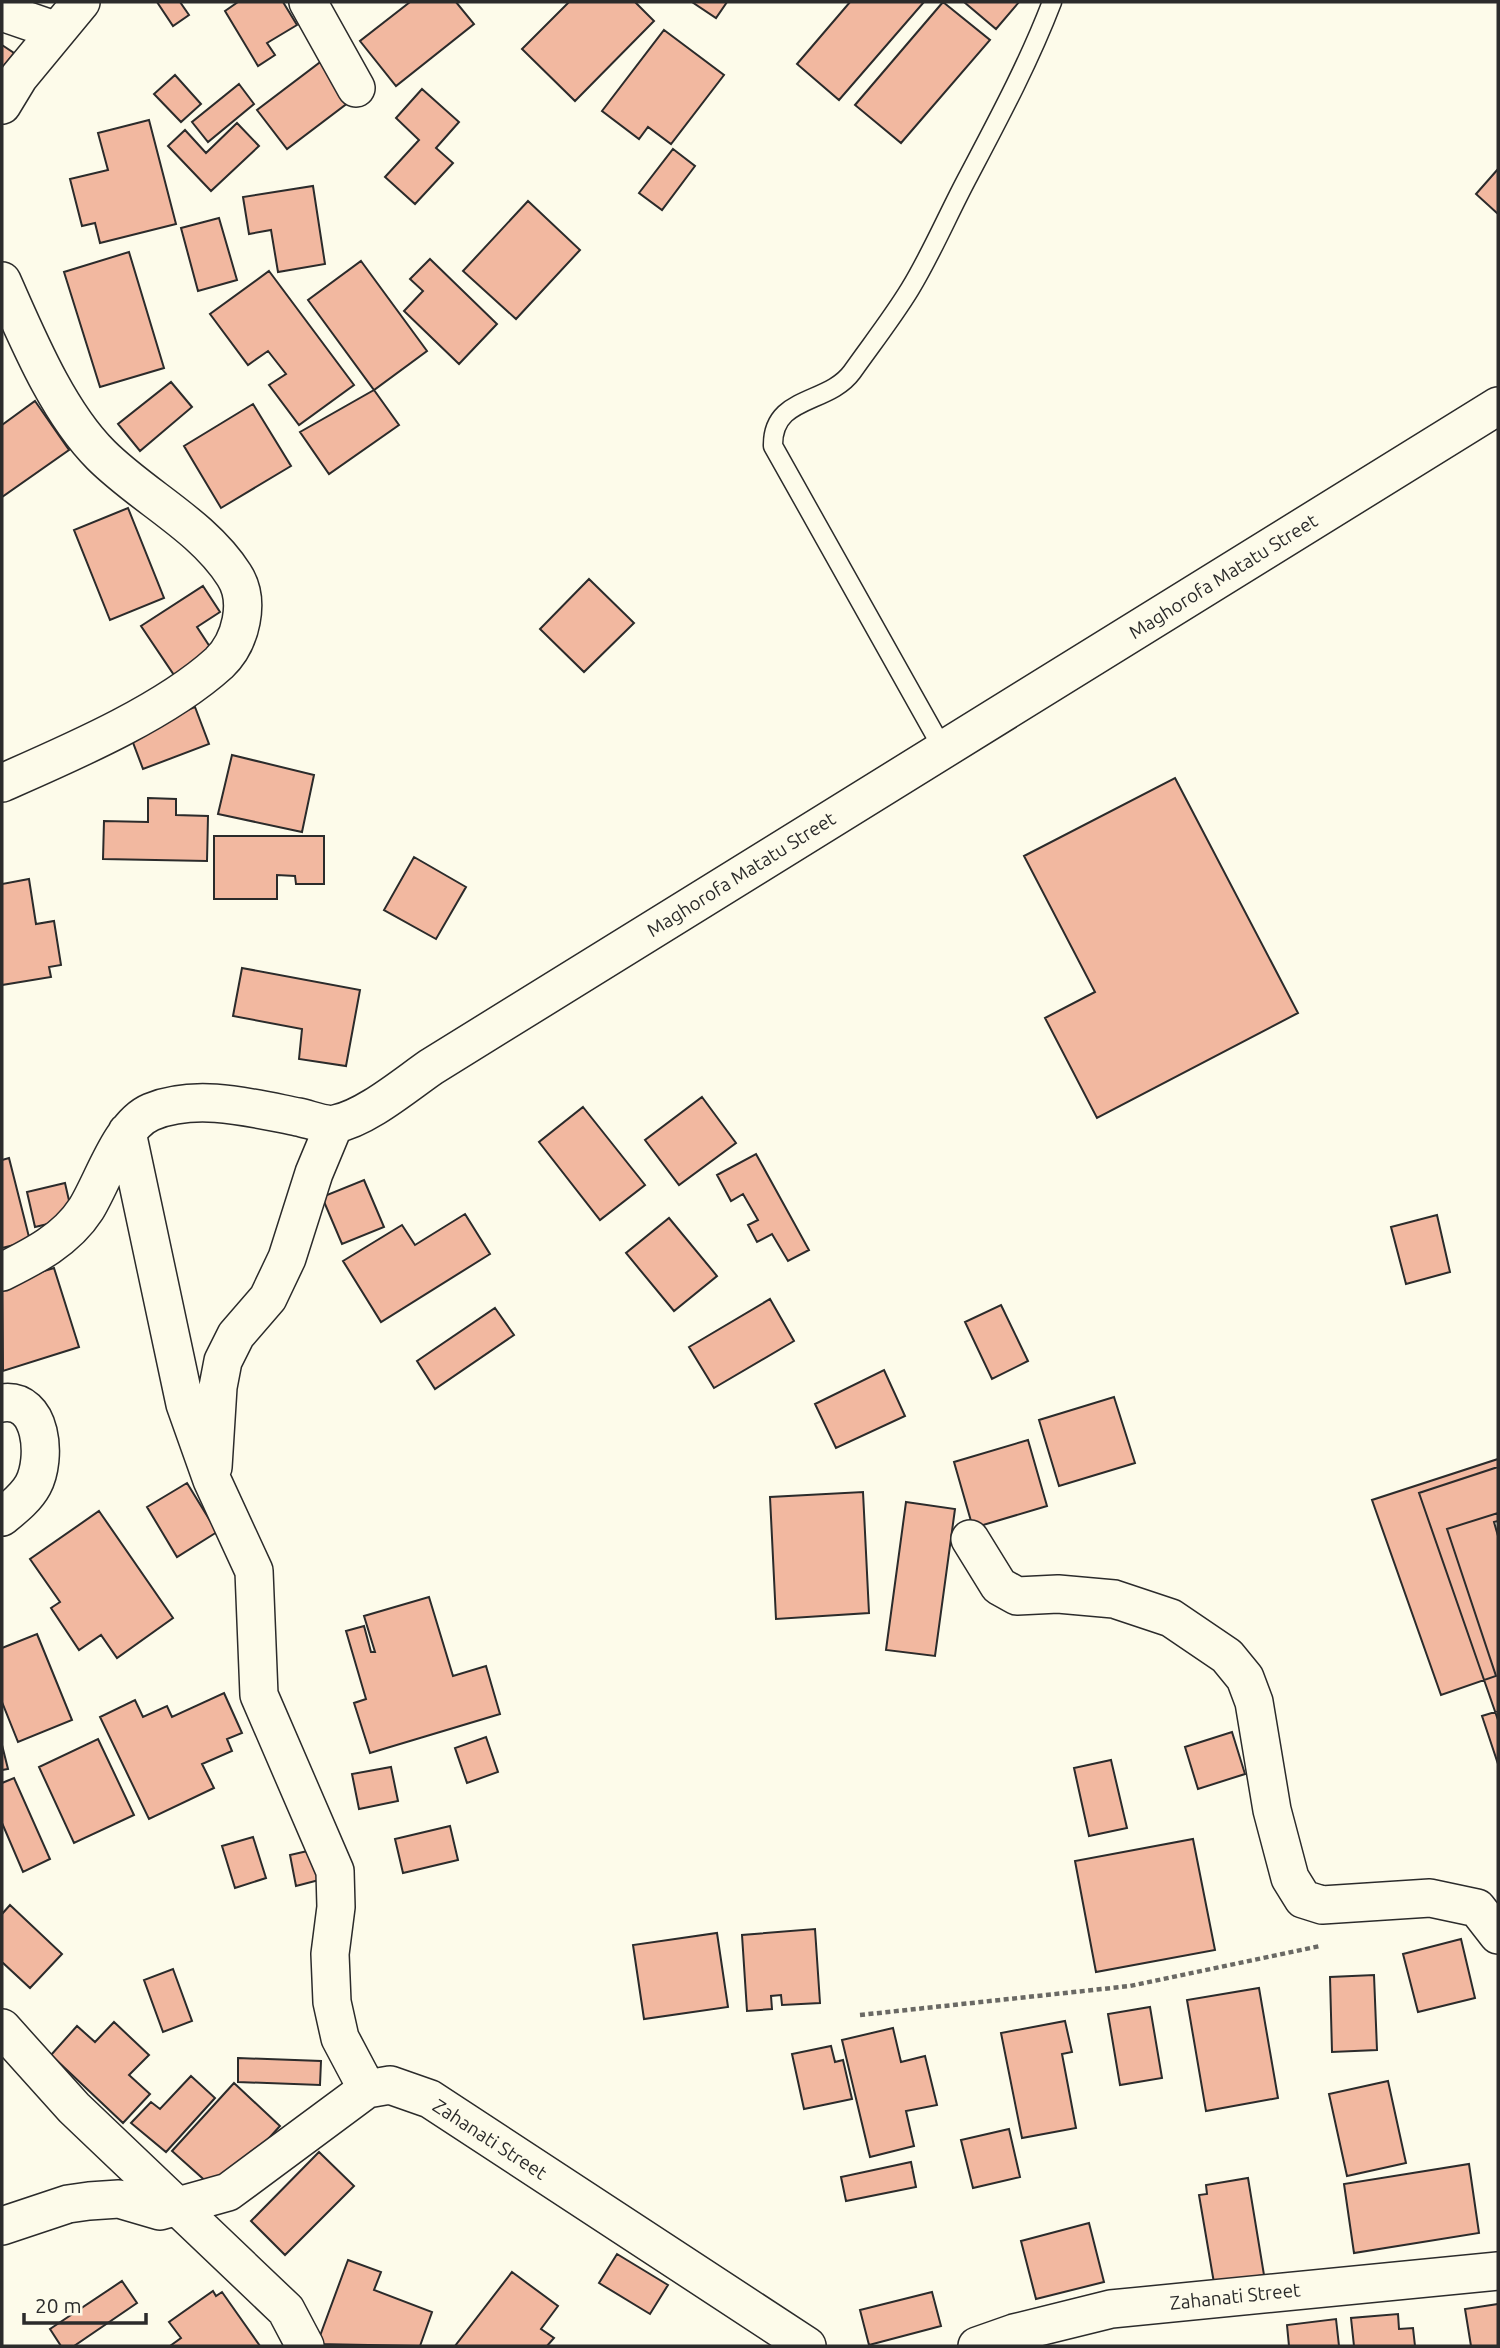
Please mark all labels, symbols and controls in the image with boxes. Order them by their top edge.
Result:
street label: Maghorofa Matatu Street [1125,509,1322,643]
street label: Maghorofa Matatu Street [643,807,840,941]
street label: Zahanati Street [429,2094,551,2184]
street label: Zahanati Street [1169,2278,1302,2314]
scale bar [24,2282,147,2326]
text: 20 m [35,2293,82,2317]

